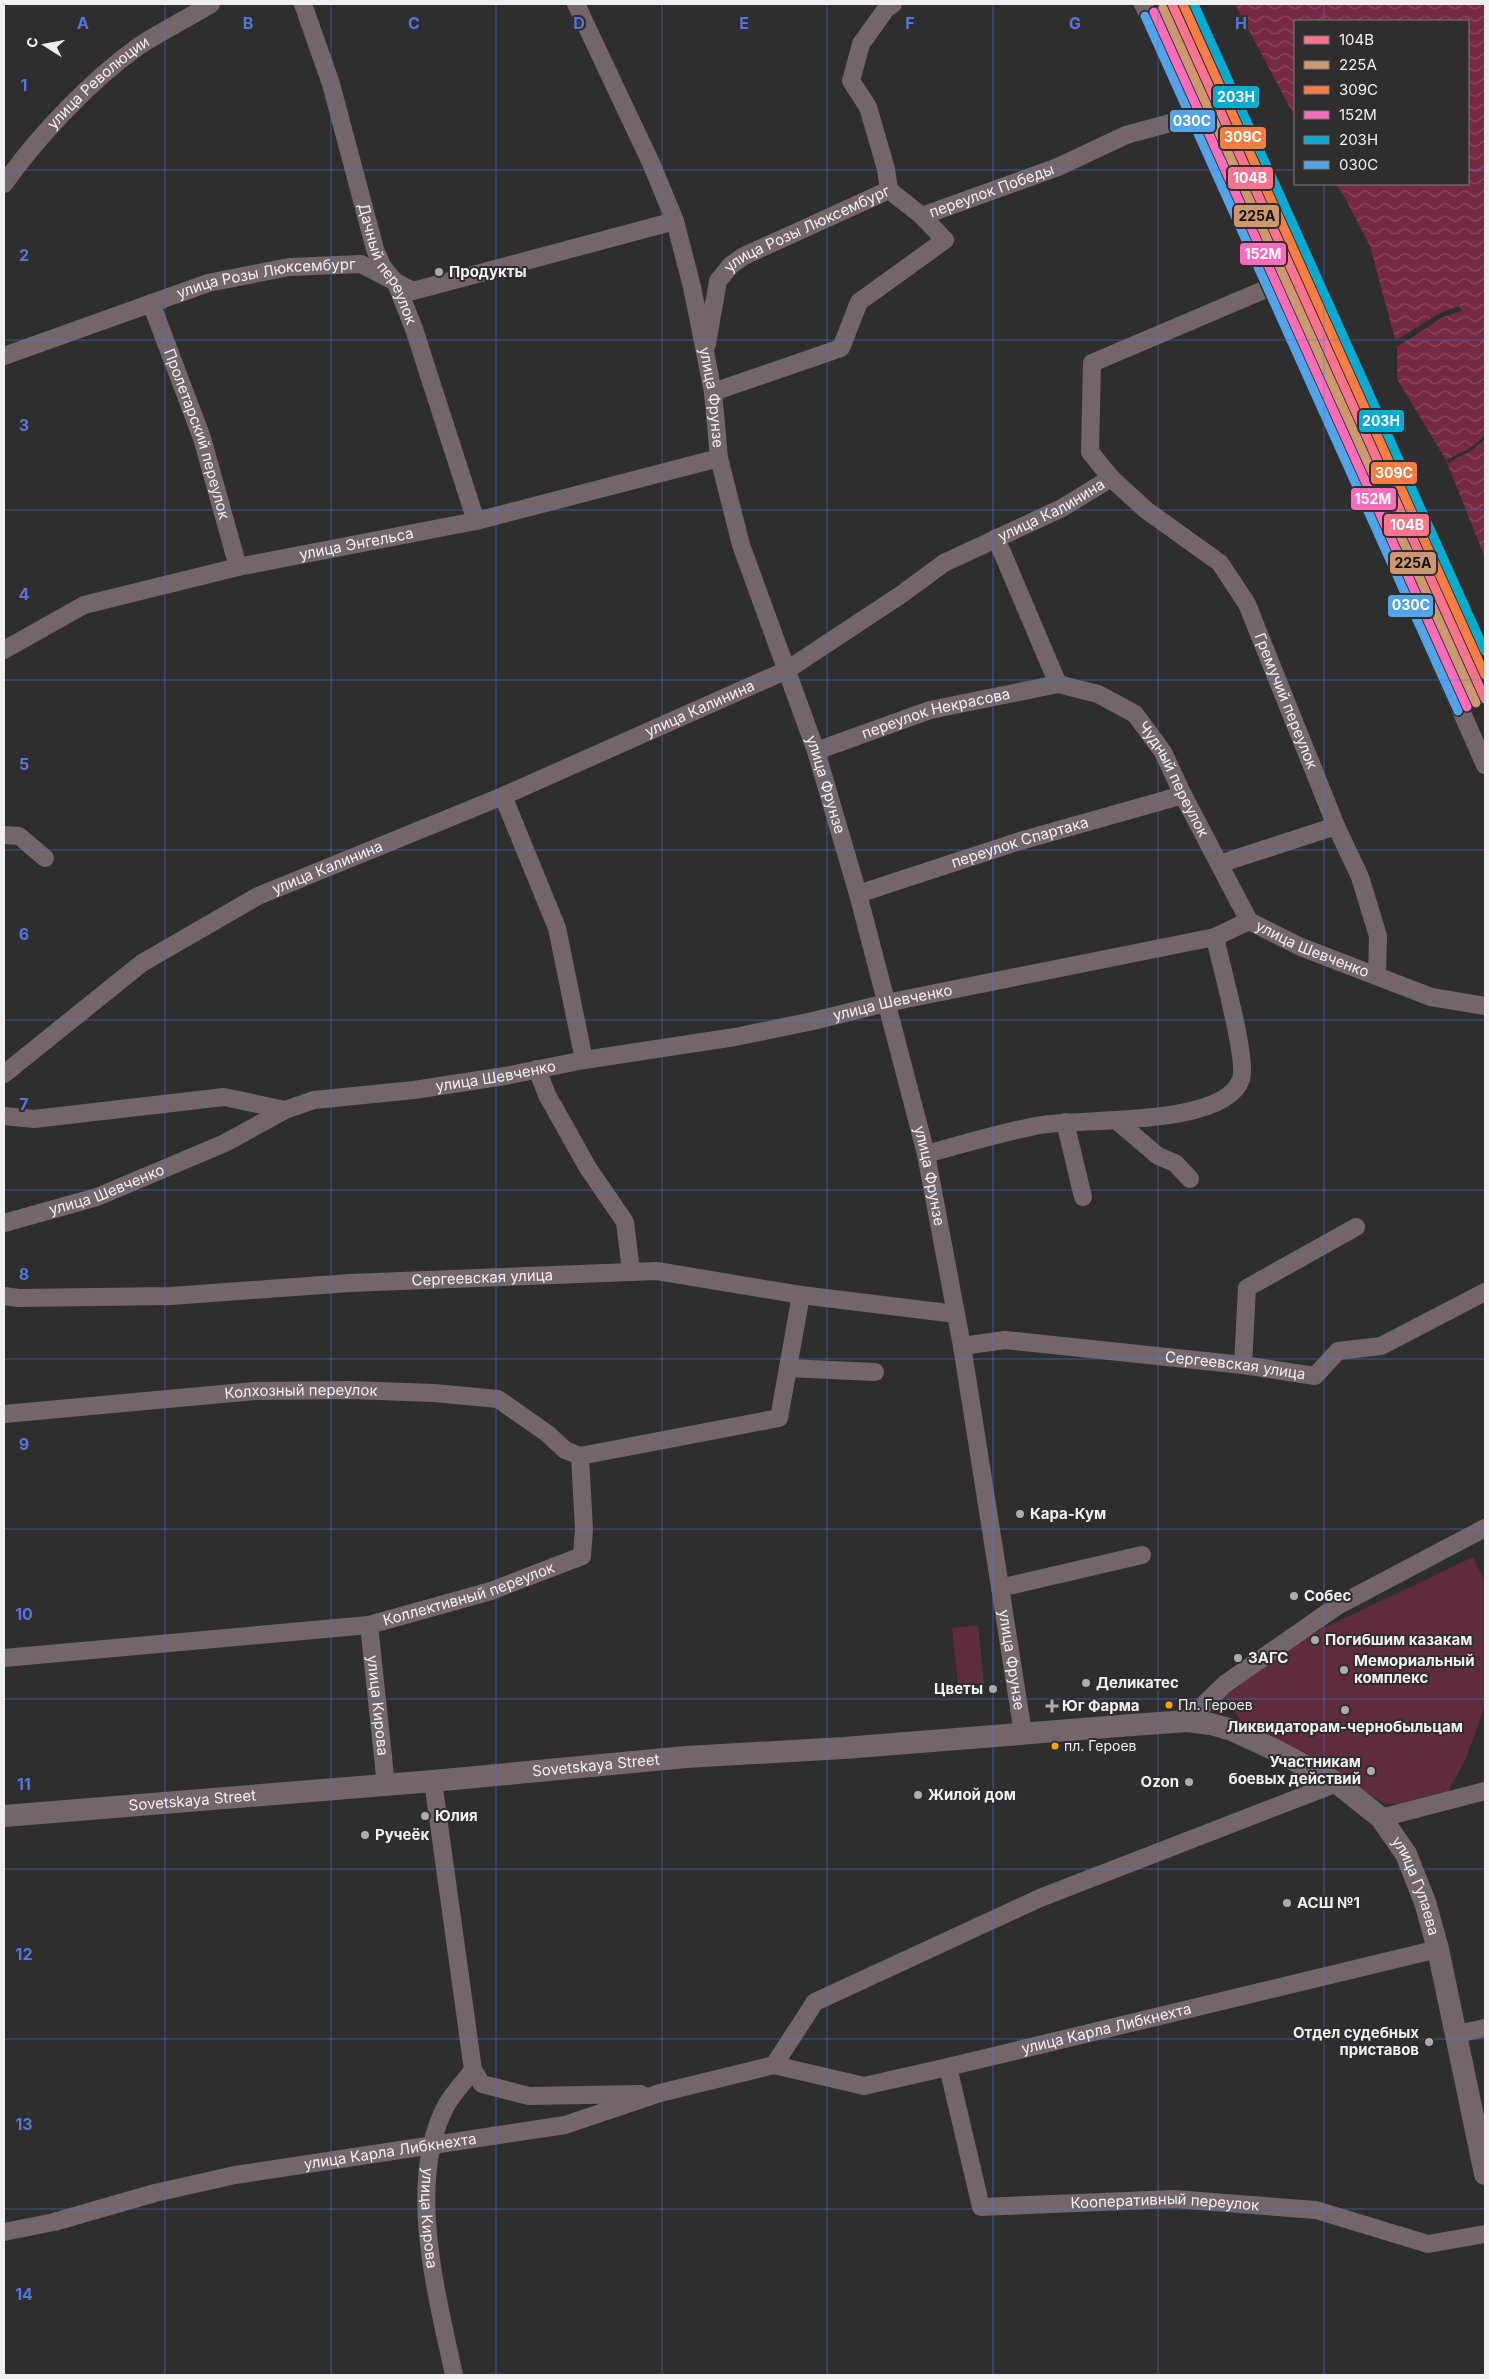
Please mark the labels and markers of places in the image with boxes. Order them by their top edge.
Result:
place label: Продукты [449,262,527,281]
marker: Продукты [433,266,445,278]
place label: Кара-Кум [1030,1504,1106,1523]
marker: Кара-Кум [1014,1508,1026,1520]
place label: Собес [1304,1586,1351,1605]
marker: Собес [1288,1590,1300,1602]
place label: Погибшим казакам [1325,1630,1472,1649]
marker: Погибшим казакам [1309,1634,1321,1646]
place label: ЗАГС [1248,1648,1288,1667]
place label: Мемориальный комплекс [1354,1651,1474,1687]
marker: ЗАГС [1232,1652,1244,1664]
marker: Мемориальный комплекс [1338,1664,1350,1676]
place label: Деликатес [1096,1673,1179,1692]
marker: Деликатес [1080,1677,1092,1689]
place label: Цветы [934,1679,983,1698]
marker: Цветы [987,1683,999,1695]
place label: Юг Фарма [1062,1696,1140,1715]
place label: Пл. Героев [1178,1696,1253,1713]
marker: Юг Фарма [1046,1700,1058,1712]
marker: Пл. Героев [1164,1700,1174,1710]
marker: Ликвидаторам-чернобыльцам [1339,1704,1351,1716]
place label: Ликвидаторам-чернобыльцам [1227,1717,1463,1736]
place label: пл. Героев [1064,1737,1137,1754]
marker: пл. Героев [1050,1741,1060,1751]
place label: Участникам боевых действий [1228,1752,1361,1788]
marker: Участникам боевых действий [1365,1765,1377,1777]
place label: Ozon [1141,1772,1179,1791]
marker: Ozon [1183,1776,1195,1788]
place label: Жилой дом [928,1785,1016,1804]
marker: Жилой дом [912,1789,924,1801]
place label: Юлия [435,1806,478,1825]
marker: Юлия [419,1810,431,1822]
place label: Ручеёк [375,1825,429,1844]
marker: Ручеёк [359,1829,371,1841]
place label: АСШ №1 [1297,1893,1360,1912]
marker: АСШ №1 [1281,1897,1293,1909]
place label: Отдел судебных приставов [1293,2023,1419,2059]
marker: Отдел судебных приставов [1423,2036,1435,2048]

